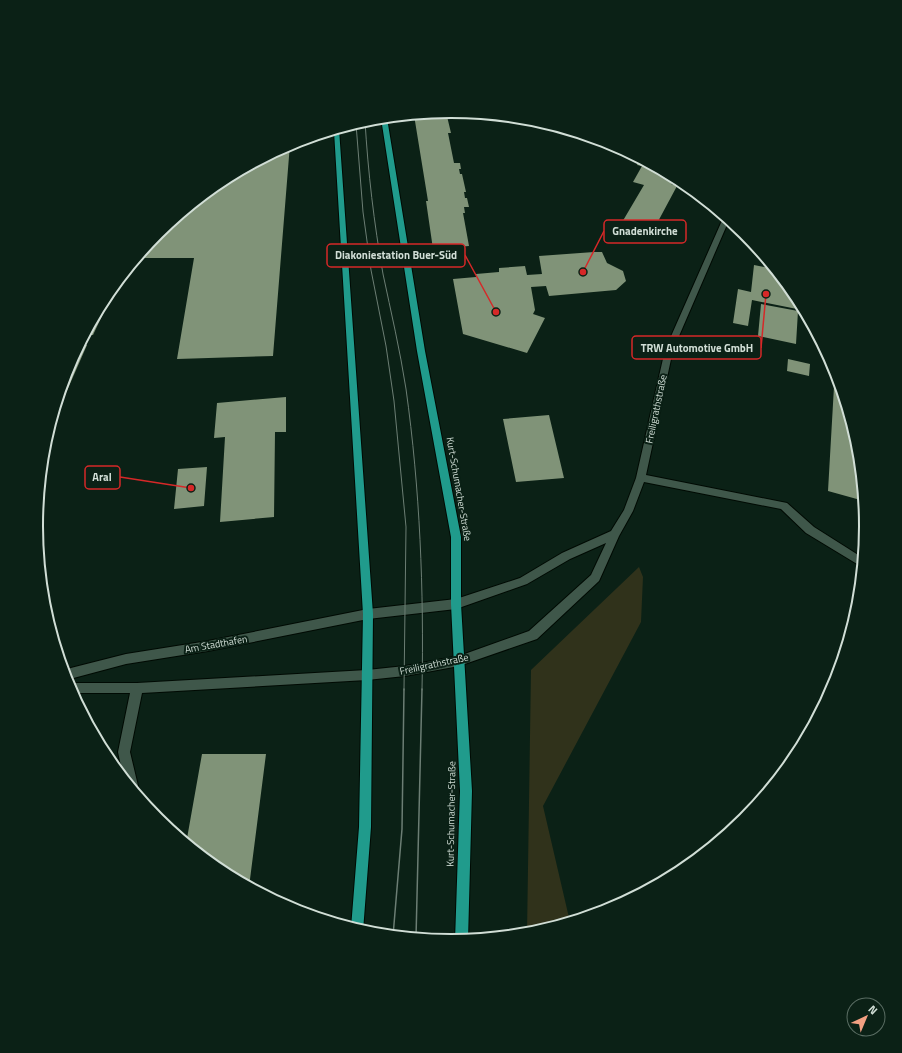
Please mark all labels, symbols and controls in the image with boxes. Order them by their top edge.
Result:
callout: Gnadenkirche [604,220,686,243]
text: Gnadenkirche [612,223,678,239]
callout: Diakoniestation Buer-Süd [327,244,465,267]
text: Diakoniestation Buer-Süd [335,247,457,263]
callout: TRW Automotive GmbH [632,336,761,359]
text: TRW Automotive GmbH [641,340,753,356]
street label: Freiligrathstraße [641,373,671,445]
street label: Kurt-Schumacher-Straße [442,436,476,542]
callout: Aral [85,466,120,489]
text: Aral [92,469,112,485]
street label: Am Stadthafen [184,631,248,657]
street label: Freiligrathstraße [398,649,470,679]
street label: Kurt-Schumacher-Straße [443,761,459,867]
north arrow [846,997,886,1037]
text: N [865,1001,881,1018]

